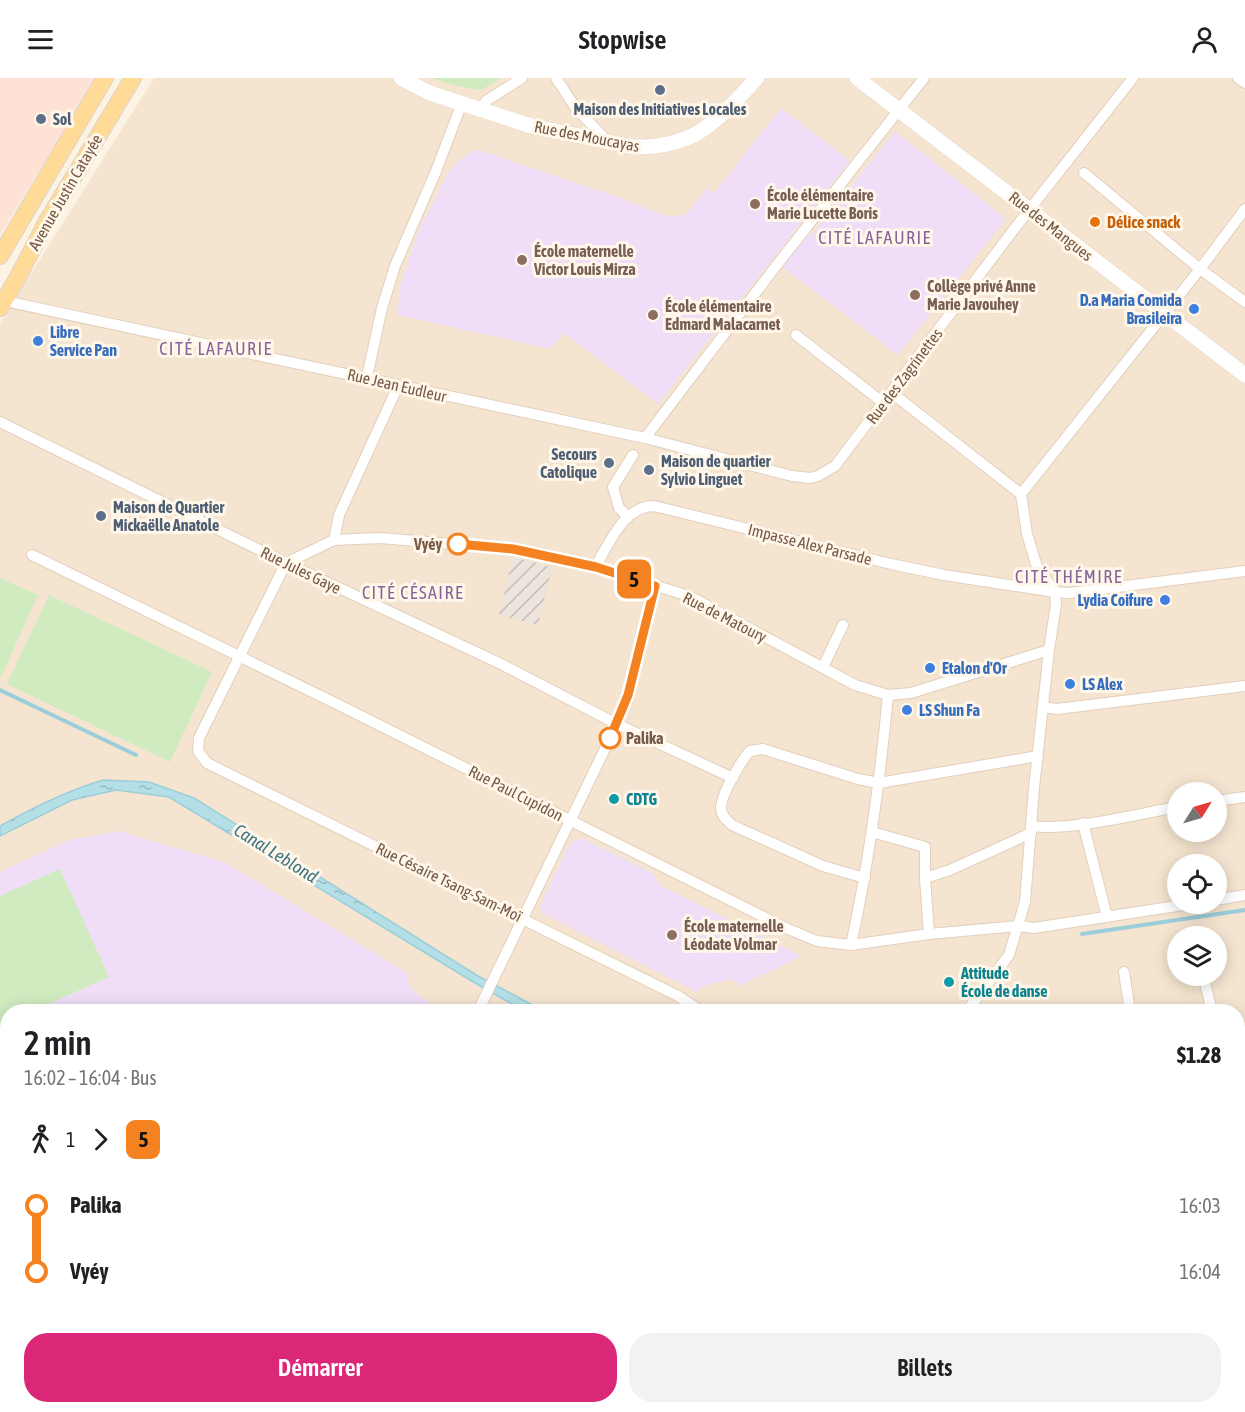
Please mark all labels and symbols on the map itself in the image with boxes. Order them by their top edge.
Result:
marker: Maison des Initiatives Locales [653,83,667,97]
place label: Maison des Initiatives Locales [574,100,747,118]
place label: Sol [53,110,72,128]
marker: Sol [34,112,48,126]
street label: Rue des Moucayas [533,117,641,156]
street label: Avenue Justin Catayée [25,131,106,254]
place label: École élémentaire Marie Lucette Boris [767,186,878,222]
street label: Rue des Mangues [1005,188,1097,265]
marker: École élémentaire Marie Lucette Boris [748,197,762,211]
place label: Délice snack [1107,213,1181,231]
marker: Délice snack [1088,215,1102,229]
district label: CITÉ LAFAURIE [818,227,932,248]
place label: École maternelle Victor Louis Mirza [533,242,636,278]
marker: École maternelle Victor Louis Mirza [515,253,529,267]
place label: Collège privé Anne Marie Javouhey [927,277,1036,313]
marker: Collège privé Anne Marie Javouhey [908,288,922,302]
place label: D.a Maria Comida Brasileira [1080,291,1182,327]
place label: École élémentaire Edmard Malacarnet [665,297,781,333]
marker: D.a Maria Comida Brasileira [1187,302,1201,316]
marker: École élémentaire Edmard Malacarnet [646,308,660,322]
place label: Libre Service Pan [50,323,117,359]
street label: Rue des Zagrinettes [862,324,947,428]
marker: Libre Service Pan [31,334,45,348]
district label: CITÉ LAFAURIE [159,338,273,359]
street label: Rue Jean Eudleur [346,365,448,405]
place label: Secours Catolique [540,445,597,481]
place label: Maison de quartier Sylvio Linguet [661,452,771,488]
marker: Secours Catolique [602,456,616,470]
marker: Maison de quartier Sylvio Linguet [642,463,656,477]
place label: Maison de Quartier Mickaëlle Anatole [113,498,225,534]
marker: Maison de Quartier Mickaëlle Anatole [94,509,108,523]
street label: Impasse Alex Parsade [746,520,874,569]
marker: Vyéy [447,533,469,555]
place label: Vyéy [413,535,442,553]
street label: Rue Jules Gaye [258,543,344,598]
line badge: 5 [614,560,654,598]
district label: CITÉ THÉMIRE [1015,566,1123,587]
district label: CITÉ CÉSAIRE [362,582,464,603]
street label: Rue de Matoury [680,588,770,647]
place label: Lydia Coifure [1077,591,1153,609]
marker: Lydia Coifure [1158,593,1172,607]
place label: Etalon d'Or [942,659,1007,677]
marker: Etalon d'Or [923,661,937,675]
place label: LS Alex [1082,675,1123,693]
marker: LS Alex [1063,677,1077,691]
place label: LS Shun Fa [919,701,980,719]
marker: LS Shun Fa [900,703,914,717]
marker: Palika [599,727,621,749]
place label: Palika [626,729,663,747]
street label: Rue Paul Cupidon [465,762,566,825]
north arrow [1167,782,1227,842]
place label: CDTG [626,790,658,808]
marker: CDTG [607,792,621,806]
water label: Canal Leblond [230,819,322,887]
street label: Rue Césaire Tsang-Sam-Moï [373,839,525,926]
place label: École maternelle Léodate Volmar [684,917,784,953]
marker: École maternelle Léodate Volmar [665,928,679,942]
place label: Attitude École de danse [960,964,1048,1000]
marker: Attitude École de danse [942,975,956,989]

